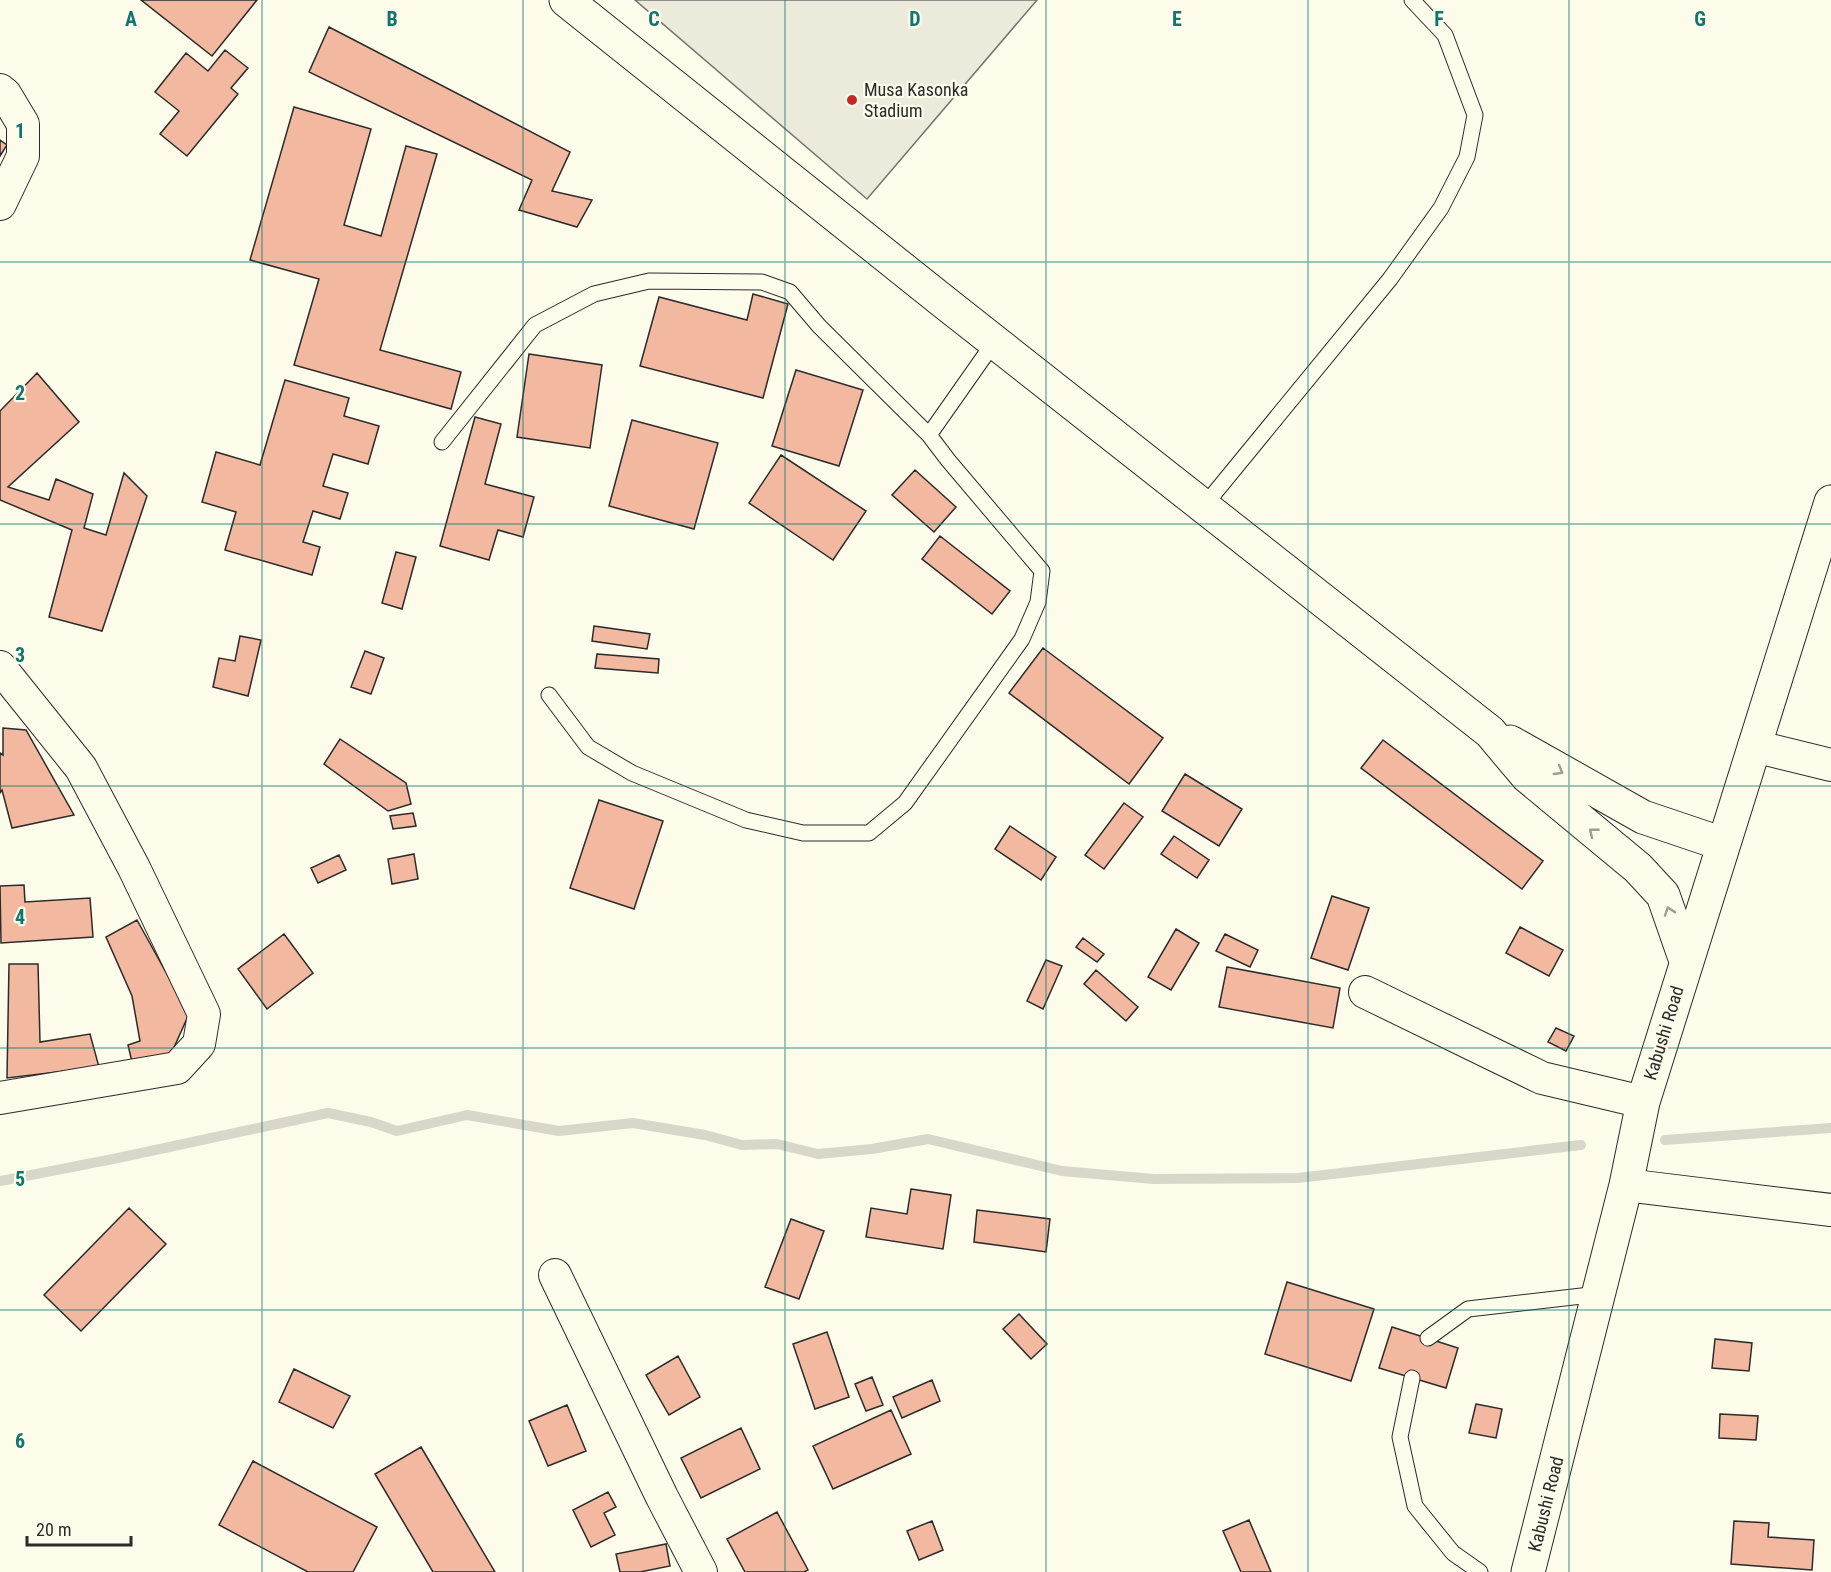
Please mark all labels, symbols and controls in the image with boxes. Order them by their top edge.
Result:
text: A [125,7,137,31]
text: B [386,7,398,31]
text: C [648,7,660,31]
text: D [909,7,921,31]
text: E [1172,7,1182,31]
text: F [1434,7,1444,31]
text: G [1694,7,1706,31]
place label: Musa Kasonka Stadium [864,79,968,121]
marker: Musa Kasonka Stadium [845,93,859,107]
text: 1 [15,119,25,143]
text: 2 [15,381,25,405]
text: 3 [15,643,25,667]
one-way arrow [1553,763,1563,775]
one-way arrow [1589,828,1600,839]
text: 4 [15,905,25,929]
one-way arrow [1663,906,1676,917]
street label: Kabushi Road [1639,983,1688,1082]
text: 5 [15,1167,25,1191]
text: 6 [15,1429,25,1453]
street label: Kabushi Road [1524,1454,1567,1554]
scale bar [27,1509,130,1547]
text: 20 m [36,1519,71,1540]

